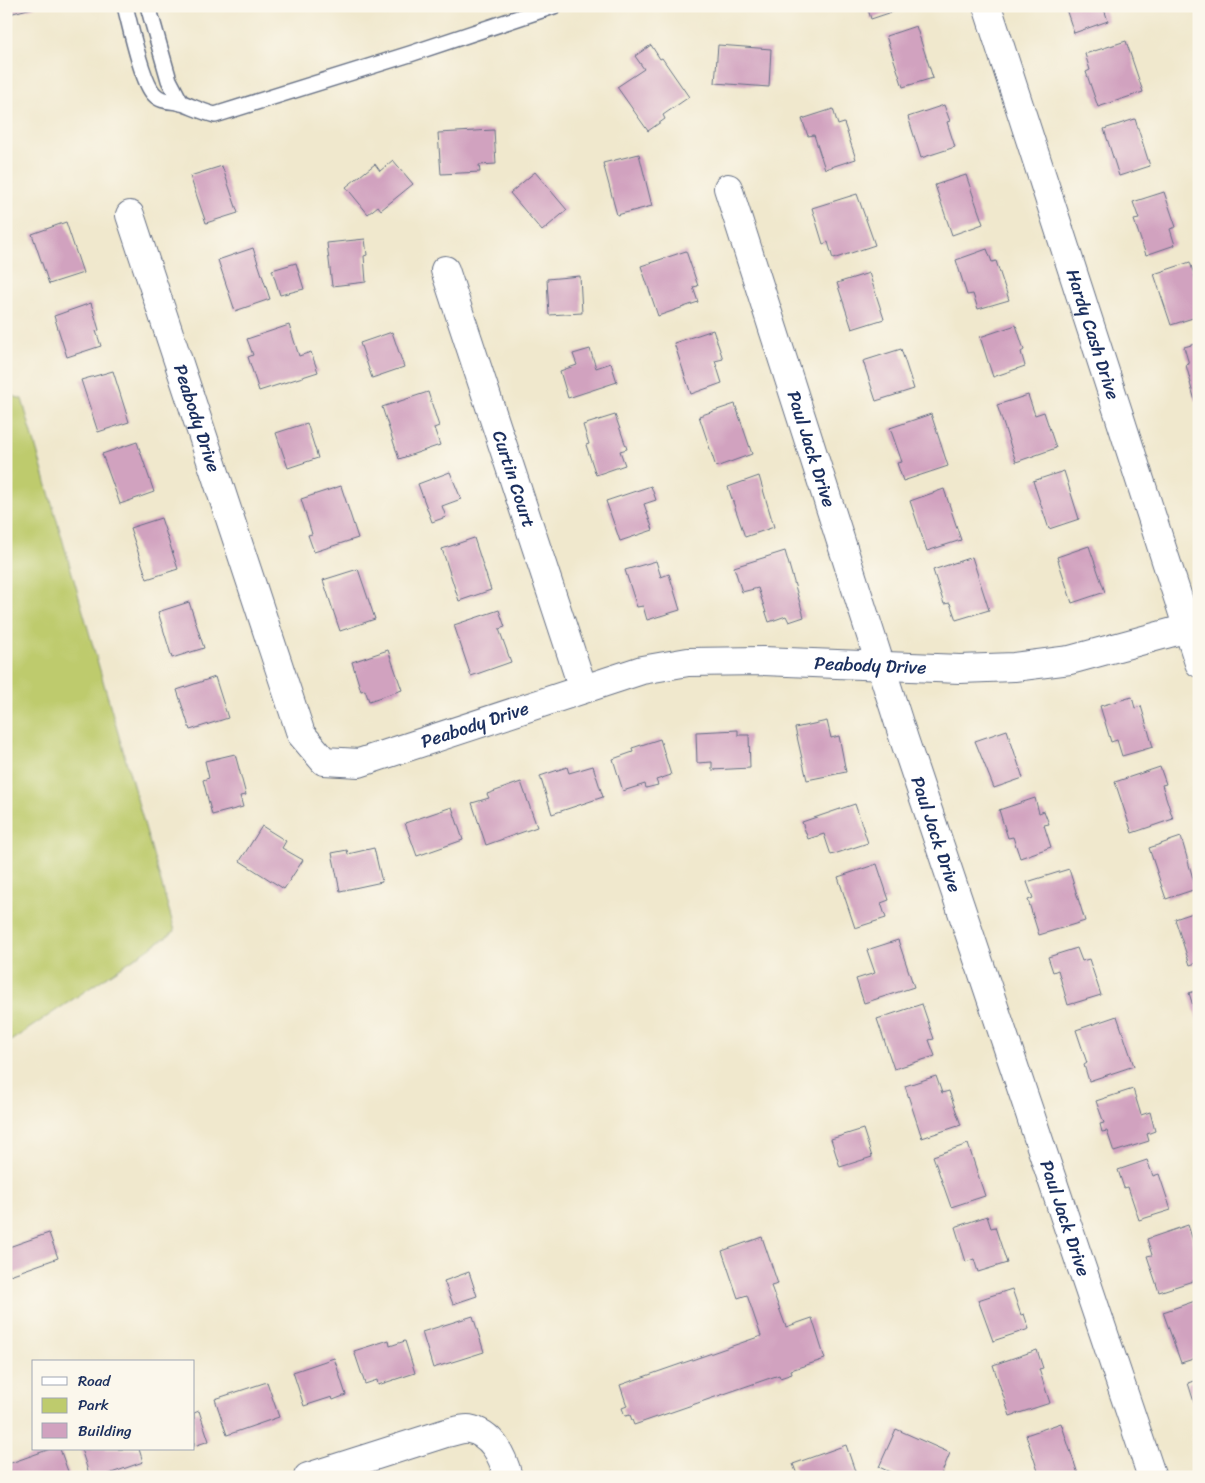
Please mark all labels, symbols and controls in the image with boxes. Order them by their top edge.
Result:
street label: Hardy Cash Drive [1057,265,1129,404]
street label: Peabody Drive [164,360,230,477]
street label: Paul Jack Drive [778,387,845,511]
street label: Curtin Court [483,426,545,532]
street label: Peabody Drive [814,647,927,684]
street label: Peabody Drive [417,692,533,758]
street label: Paul Jack Drive [902,772,970,897]
street label: Paul Jack Drive [1031,1156,1099,1281]
legend [32,1360,195,1450]
text: Road [78,1368,111,1394]
text: Park [78,1392,109,1418]
text: Building [78,1418,132,1444]

